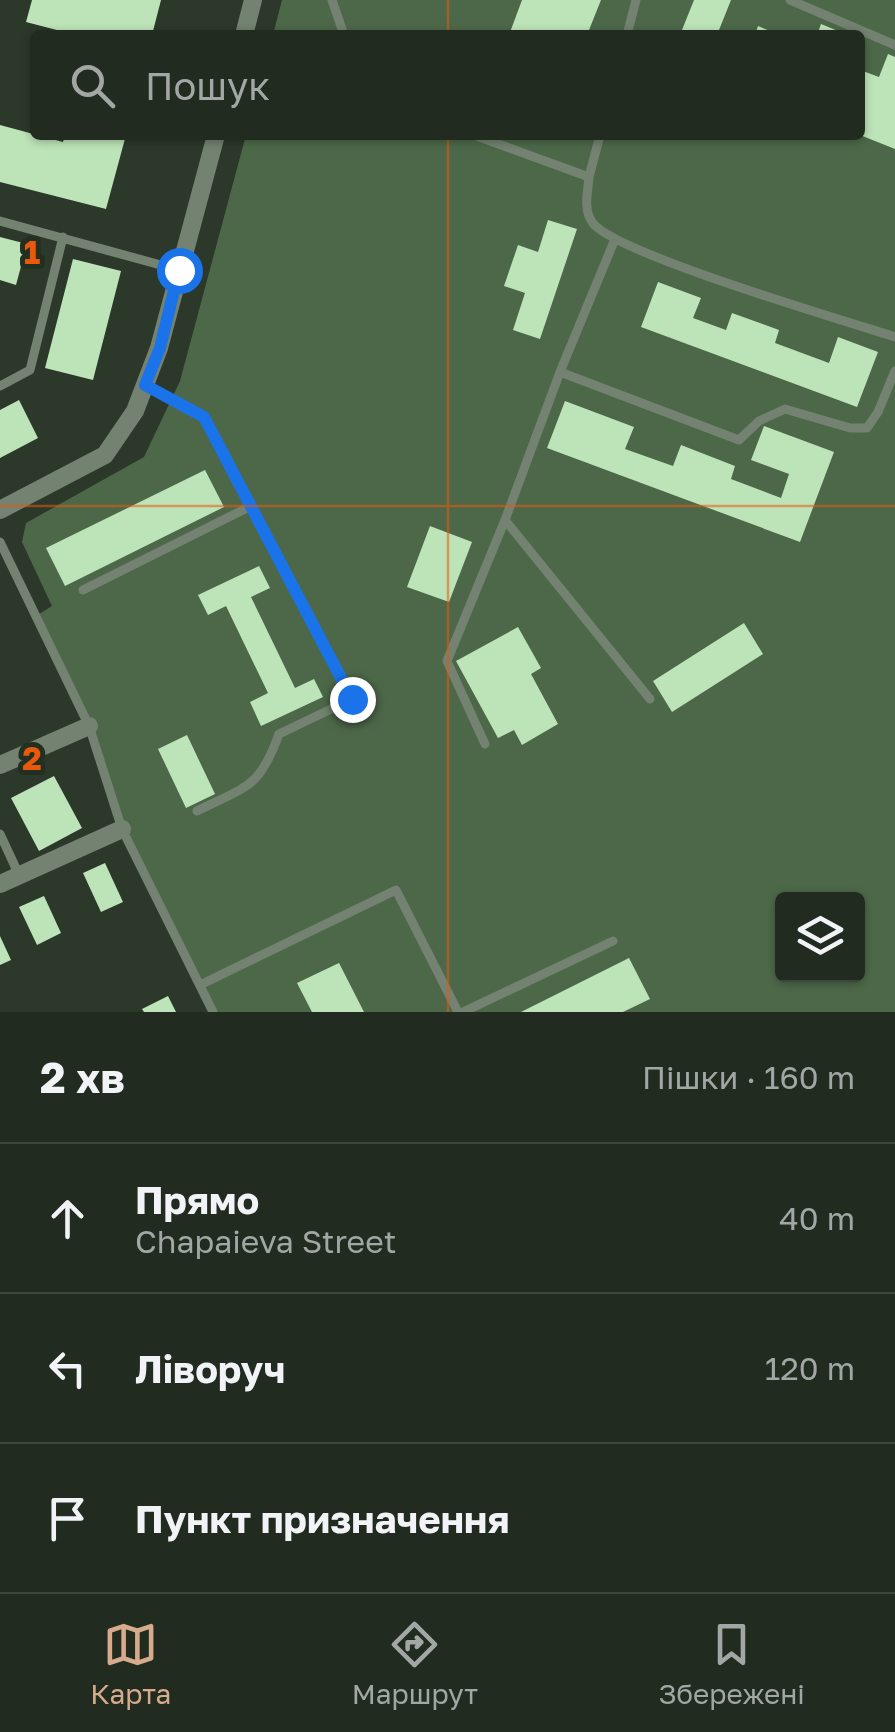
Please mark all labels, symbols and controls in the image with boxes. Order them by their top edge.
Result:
search box [30,30,865,140]
icon: search [65,58,120,113]
text: Пошук [145,63,270,108]
text: 1 [24,233,40,271]
route start [157,248,203,294]
route end [330,677,376,723]
text: 2 [22,739,42,777]
map controls [775,892,865,982]
button: layers [775,892,865,982]
text: 2 хв [40,1052,125,1102]
text: Пішки · 160 m [642,1058,855,1096]
text: Прямо [135,1177,259,1222]
icon: ahead [40,1191,95,1246]
text: 40 m [779,1199,855,1237]
text: Chapaieva Street [135,1222,397,1260]
icon: left [40,1341,95,1396]
text: Ліворуч [135,1346,286,1391]
text: 120 m [765,1349,855,1387]
icon: arrive [40,1491,95,1546]
text: Пункт призначення [135,1496,509,1541]
tab: Карта [90,1617,171,1710]
tab: Маршрут [352,1617,478,1710]
tab: Збережені [658,1617,805,1710]

